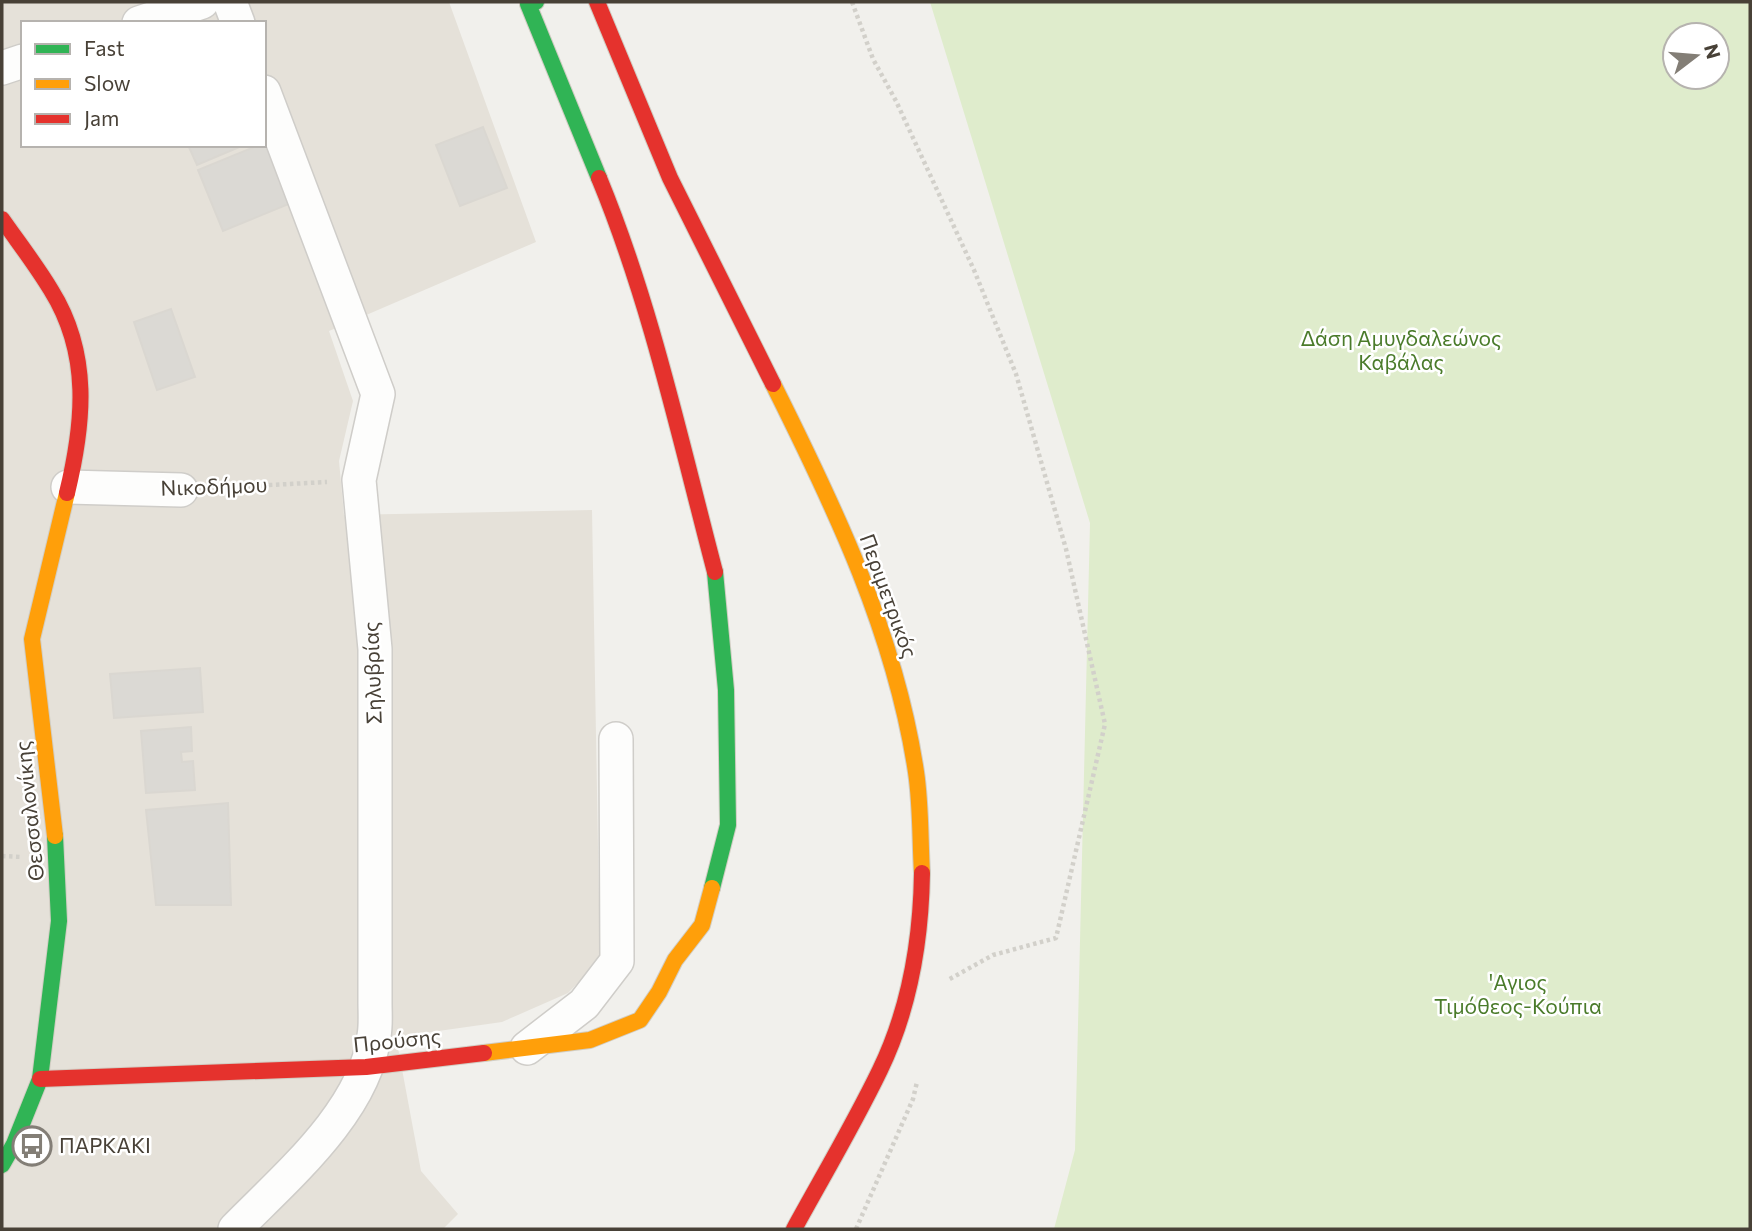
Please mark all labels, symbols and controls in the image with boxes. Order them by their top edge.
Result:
legend [21,21,266,147]
north arrow [1661,21,1731,91]
text: Fast [84,35,125,60]
text: N [1700,41,1726,61]
text: Slow [84,70,131,95]
text: Jam [84,105,119,130]
park label: Δάση Αμυγδαλεώνος Καβάλας [1301,325,1501,374]
street label: Νικοδήμου [160,471,268,500]
street label: Περιμετρικός [855,530,923,661]
street label: Σηλυβρίας [357,621,386,725]
street label: Θεσσαλονίκης [9,740,48,883]
park label: 'Αγιος Τιμόθεος-Κούπια [1434,969,1602,1018]
street label: Προύσης [352,1022,442,1057]
bus stop icon: ΠΑΡΚΑΚΙ [11,1125,53,1167]
place label: ΠΑΡΚΑΚΙ [59,1132,151,1157]

